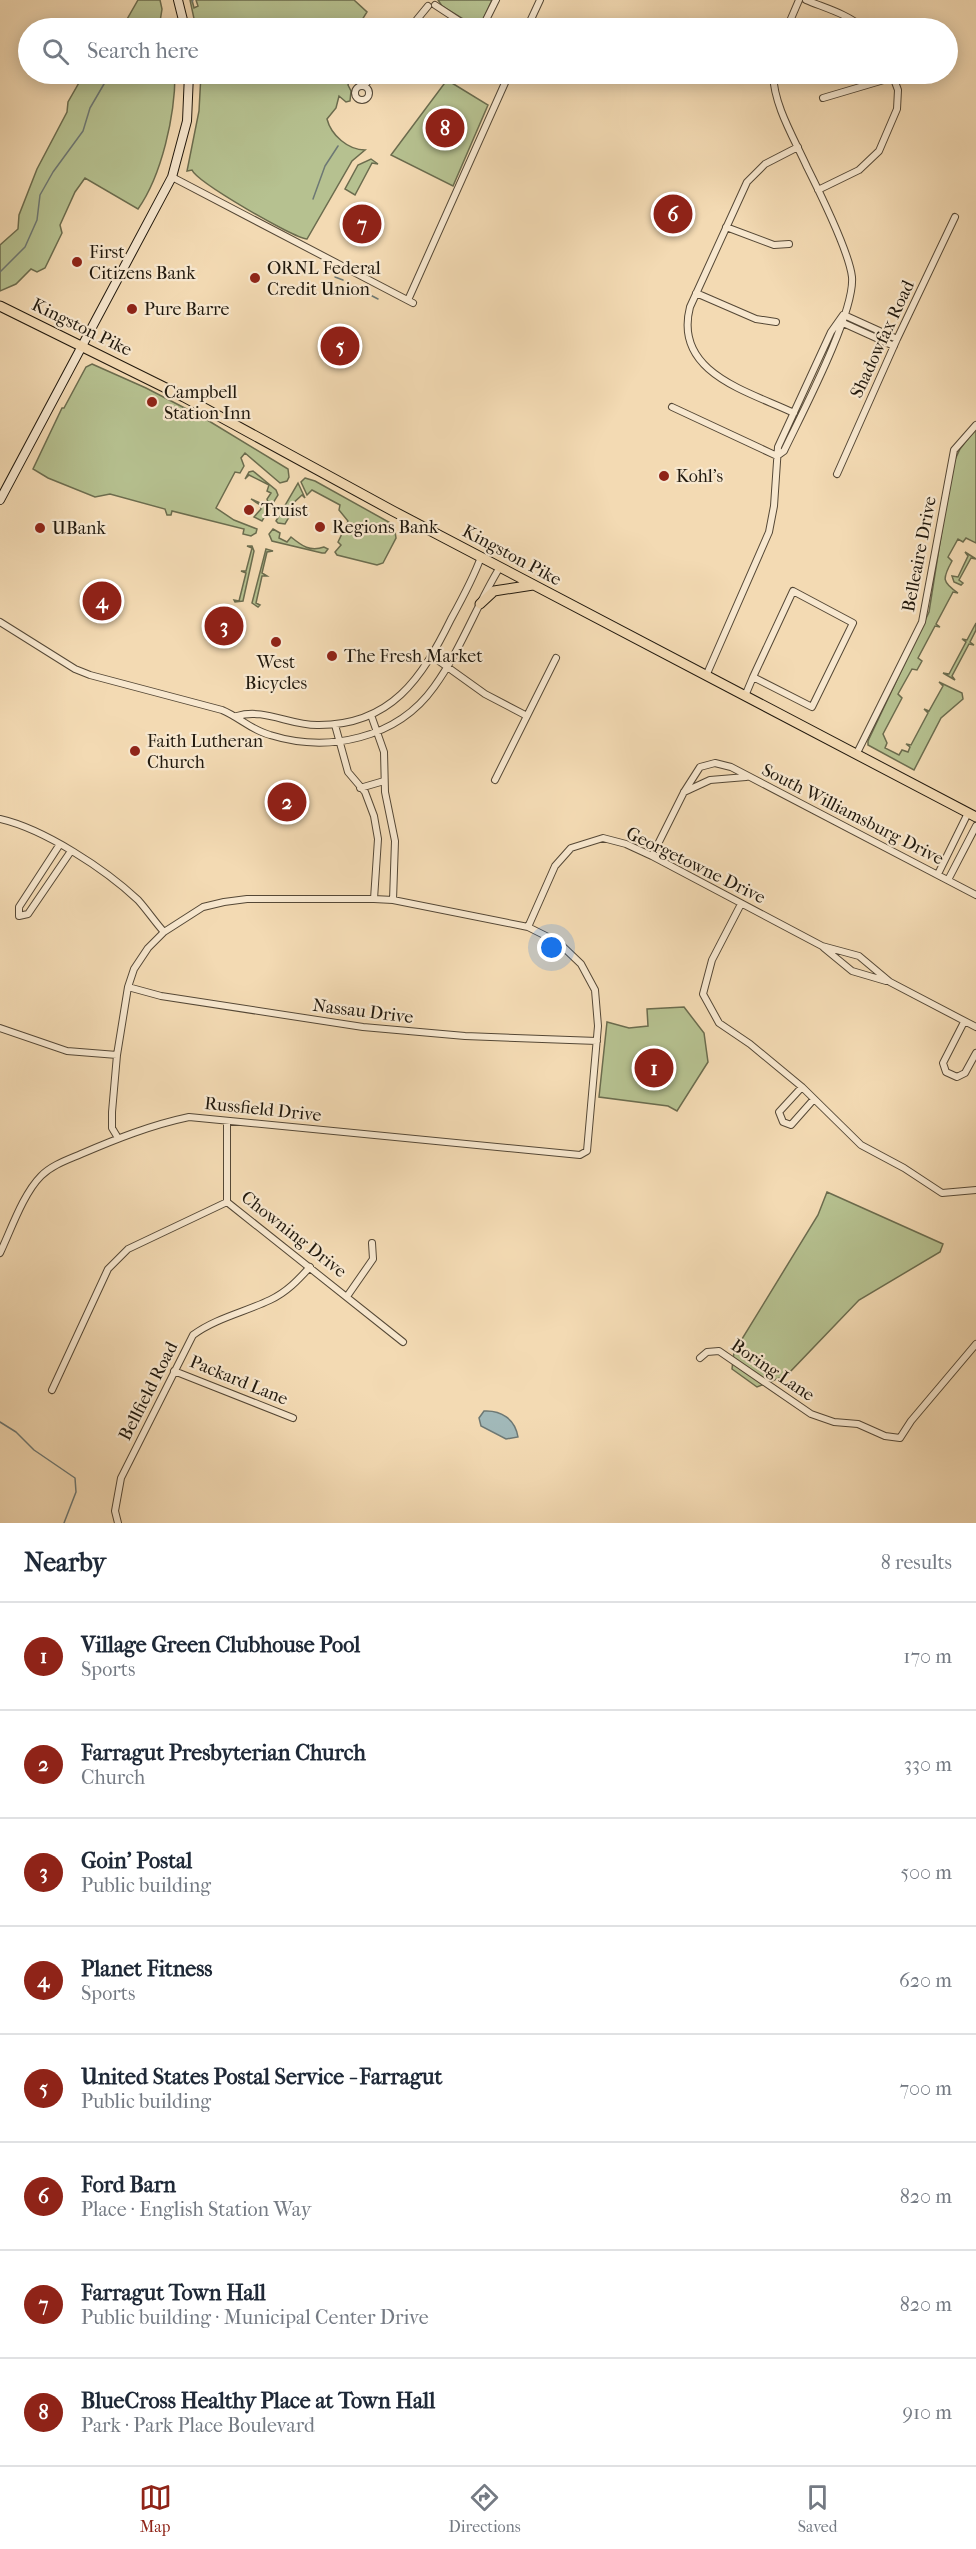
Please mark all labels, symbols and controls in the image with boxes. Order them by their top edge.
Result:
search box [18,18,958,84]
icon: search [39,35,72,68]
text: Search here [87,38,199,64]
pin: 8 [426,106,464,150]
pin: 6 [654,192,692,236]
pin: 7 [342,202,382,246]
place label: First Citizens Bank [89,242,196,284]
marker: First Citizens Bank [70,255,84,269]
place label: ORNL Federal Credit Union [267,258,381,300]
marker: ORNL Federal Credit Union [248,271,262,285]
street label: Shadowfax Road [846,277,919,401]
street label: Kingston Pike [28,294,135,361]
place label: Pure Barre [144,299,230,320]
marker: Pure Barre [125,302,139,316]
pin: 5 [320,324,360,368]
place label: Campbell Station Inn [164,382,251,424]
marker: Campbell Station Inn [145,395,159,409]
place label: Kohl's [676,466,724,487]
marker: Kohl's [657,469,671,483]
street label: Belleaire Drive [898,494,941,614]
place label: Truist [261,500,309,521]
marker: Truist [242,503,256,517]
place label: Regions Bank [332,517,439,538]
place label: UBank [52,518,106,539]
marker: Regions Bank [313,520,327,534]
marker: UBank [33,521,47,535]
street label: Kingston Pike [459,521,565,590]
pin: 4 [82,578,122,624]
pin: 3 [204,604,244,648]
marker: West Bicycles [269,635,283,649]
place label: The Fresh Market [344,646,483,667]
marker: The Fresh Market [325,649,339,663]
place label: West Bicycles [245,652,307,694]
place label: Faith Lutheran Church [147,731,264,773]
marker: Faith Lutheran Church [128,744,142,758]
street label: South Williamsburg Drive [758,759,947,870]
pin: 2 [268,780,306,824]
street label: Georgetowne Drive [623,823,769,908]
your location [537,933,566,962]
street label: Nassau Drive [311,995,415,1028]
pin: 1 [634,1046,674,1090]
street label: Russfield Drive [203,1093,323,1126]
street label: Chowning Drive [237,1187,351,1282]
street label: Boring Lane [727,1335,819,1406]
street label: Bellfield Road [115,1338,182,1444]
street label: Packard Lane [187,1351,291,1410]
text: Nearby [24,1547,106,1578]
text: 8 results [881,1551,952,1574]
text: Village Green Clubhouse Pool [81,1632,360,1658]
text: 1 [40,1645,47,1668]
text: 170 m [903,1645,952,1668]
text: Sports [81,1658,135,1681]
text: Farragut Presbyterian Church [81,1740,366,1766]
text: 2 [38,1753,49,1776]
text: 330 m [904,1753,952,1776]
text: Church [81,1766,145,1789]
text: Goin' Postal [81,1848,192,1874]
text: 3 [39,1861,48,1884]
text: 500 m [900,1861,952,1884]
text: Public building [81,1874,211,1897]
text: Planet Fitness [81,1956,212,1982]
text: 4 [38,1969,49,1992]
text: 620 m [899,1969,952,1992]
text: Sports [81,1982,135,2005]
text: United States Postal Service - Farragut [81,2064,442,2090]
text: 5 [39,2077,48,2100]
text: 700 m [899,2077,952,2100]
text: Public building [81,2090,211,2113]
text: Ford Barn [81,2172,176,2198]
text: 6 [38,2185,49,2208]
text: 820 m [900,2185,952,2208]
text: Place · English Station Way [81,2198,311,2221]
text: Farragut Town Hall [81,2280,266,2306]
text: 7 [39,2293,48,2316]
text: 820 m [900,2293,952,2316]
text: Public building · Municipal Center Drive [81,2306,429,2329]
text: BlueCross Healthy Place at Town Hall [81,2388,435,2414]
text: 8 [38,2401,49,2424]
text: 910 m [903,2401,952,2424]
text: Park · Park Place Boulevard [81,2414,315,2437]
tab: Map [139,2481,172,2536]
tab: Directions [449,2481,521,2536]
tab: Saved [798,2481,837,2536]

